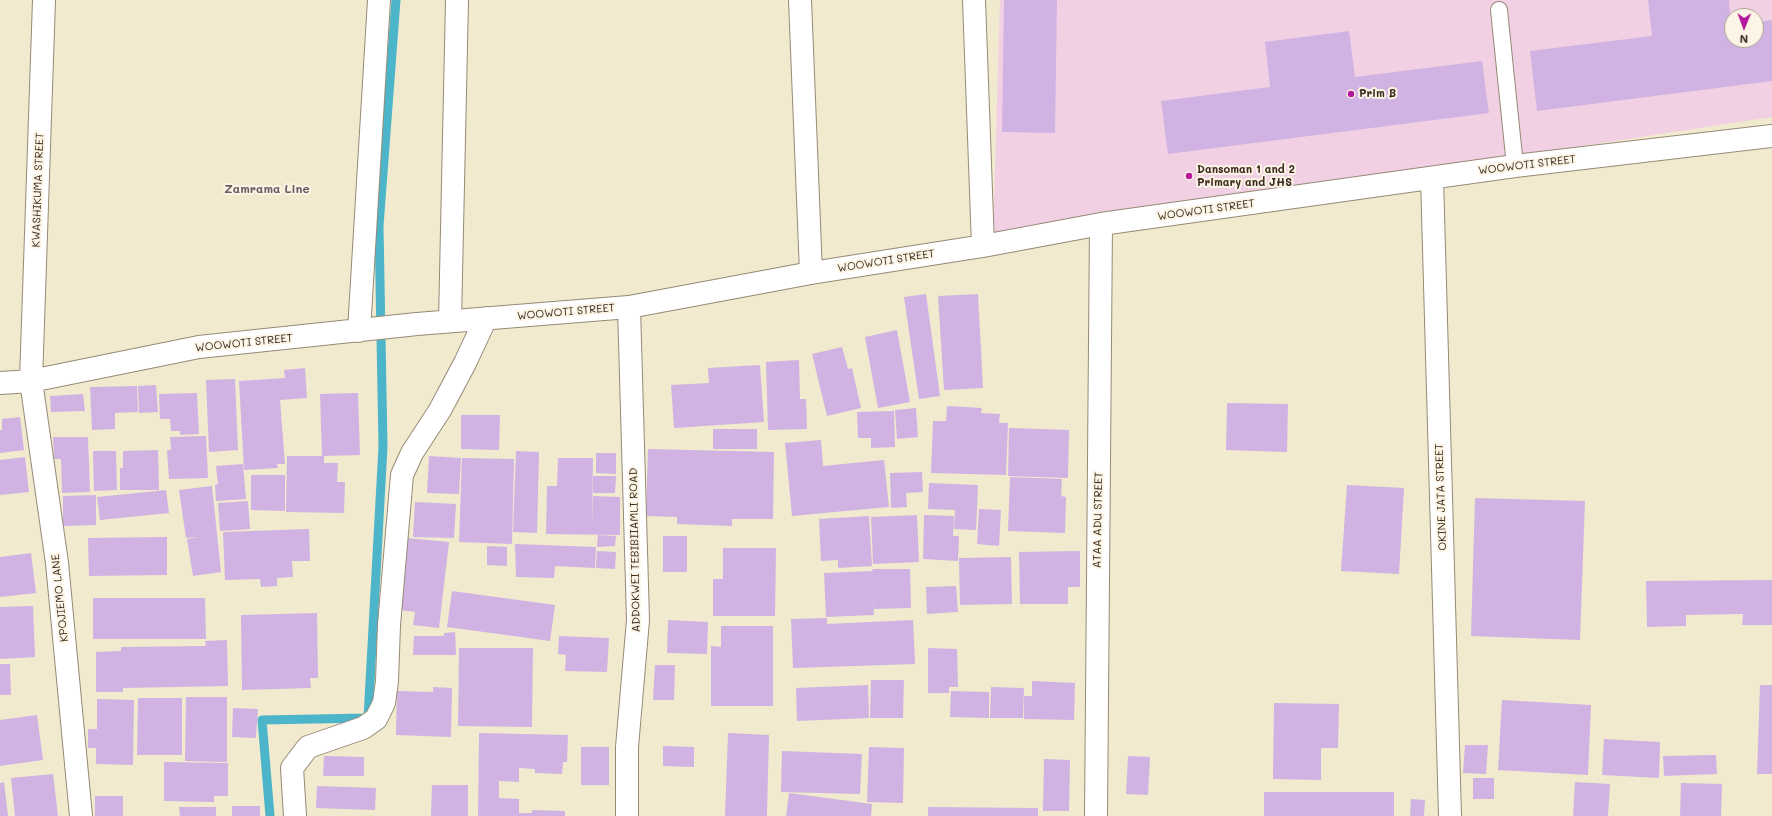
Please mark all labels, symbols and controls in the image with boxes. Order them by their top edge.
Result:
north arrow [1724,8,1764,48]
text: N [1739,32,1748,47]
place label: Prim B [1359,87,1396,101]
marker: Prim B [1346,89,1356,99]
street label: KWASHIKUMA STREET [29,132,47,248]
street label: WOOWOTI STREET [1478,152,1576,178]
place label: Dansoman 1 and 2 Primary and JHS [1197,163,1295,189]
marker: Dansoman 1 and 2 Primary and JHS [1184,171,1194,181]
district label: Zamrama Line [224,182,310,196]
street label: WOOWOTI STREET [1157,197,1255,223]
street label: WOOWOTI STREET [837,247,935,275]
street label: WOOWOTI STREET [517,301,615,323]
street label: WOOWOTI STREET [195,331,293,355]
street label: OKINE JATA STREET [1433,443,1449,551]
street label: ADDOKWEI TEBIBIIAMLI ROAD [627,468,643,632]
street label: ATAA ADU STREET [1091,472,1105,568]
street label: KPOJIEMO LANE [49,554,71,642]

